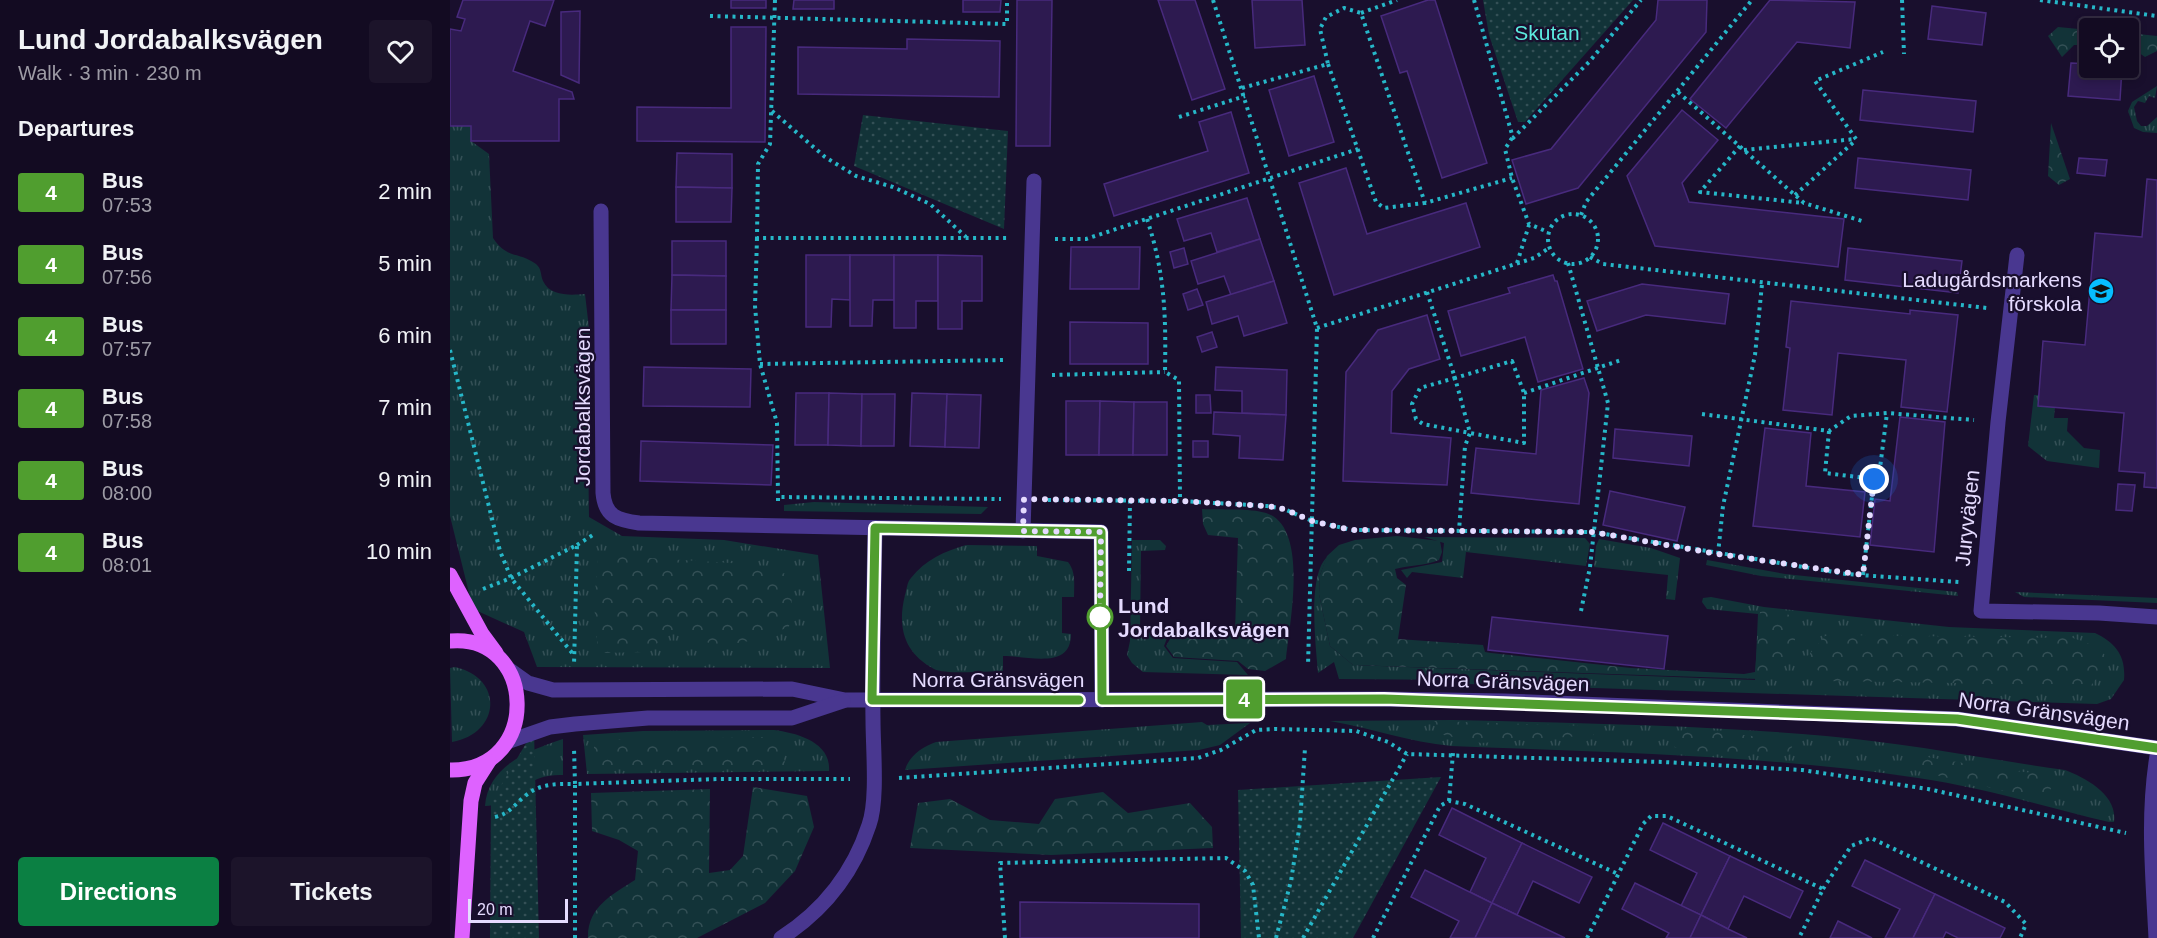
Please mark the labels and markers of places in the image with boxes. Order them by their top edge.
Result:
place label: Ladugårdsmarkens förskola [1902,268,2082,315]
school or university icon: Ladugårdsmarkens förskola [2086,276,2116,306]
place label: Lund Jordabalksvägen [1118,594,1290,641]
marker: Lund Jordabalksvägen [1087,604,1113,630]

